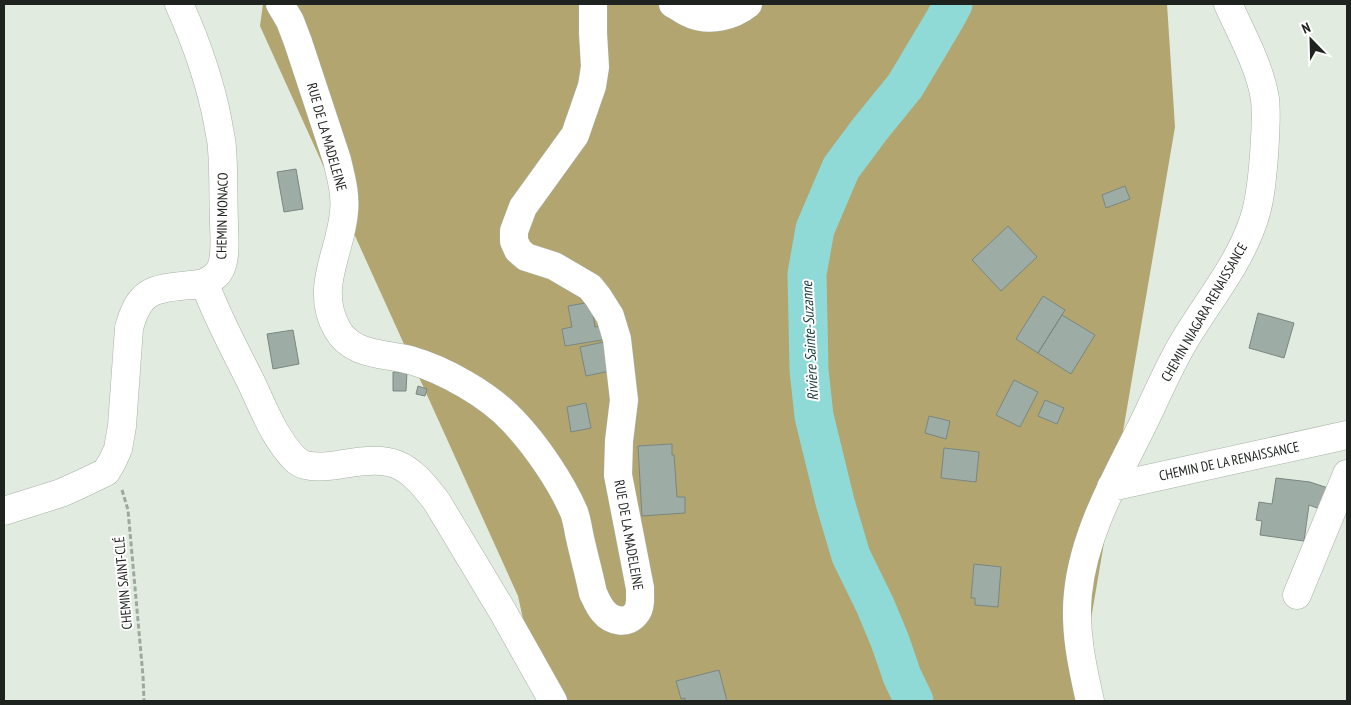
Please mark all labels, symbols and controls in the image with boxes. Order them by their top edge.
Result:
north arrow [1286,15,1336,65]
text: N [1299,18,1313,38]
street label: RUE DE LA MADELEINE [303,81,351,193]
street label: CHEMIN MONACO [212,172,232,260]
street label: CHEMIN NIAGARA RENAISSANCE [1157,239,1251,385]
water label: Rivière Sainte-Suzanne [797,280,822,401]
street label: CHEMIN DE LA RENAISSANCE [1157,437,1301,485]
street label: RUE DE LA MADELEINE [610,478,648,592]
street label: CHEMIN SAINT-CLÉ [110,536,136,630]

